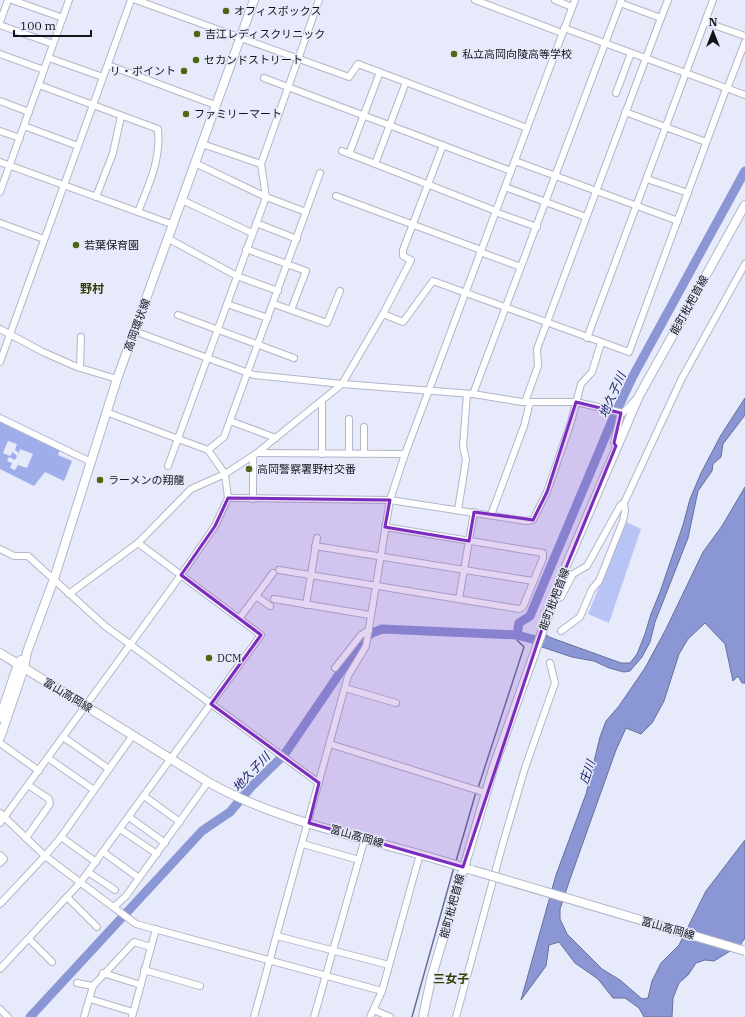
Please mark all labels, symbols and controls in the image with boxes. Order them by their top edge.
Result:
place label: オフィスボックス [234,4,321,18]
marker: オフィスボックス [221,6,231,16]
scale bar [14,12,91,38]
north arrow [693,12,733,52]
text: N [709,15,718,29]
text: 100 m [20,18,56,33]
place label: 吉江レディスクリニック [205,27,325,41]
marker: 吉江レディスクリニック [192,29,202,39]
place label: 私立高岡向陵高等学校 [462,47,572,61]
marker: 私立高岡向陵高等学校 [449,49,459,59]
place label: セカンドストリート [204,53,303,67]
marker: セカンドストリート [191,55,201,65]
place label: リ・ポイント [110,64,176,78]
marker: リ・ポイント [179,66,189,76]
place label: ファミリーマート [194,107,282,121]
marker: ファミリーマート [181,109,191,119]
place label: 若葉保育園 [84,238,139,252]
marker: 若葉保育園 [71,240,81,250]
street label: 能町枇杷首線 [667,273,711,337]
district label: 野村 [80,281,104,296]
street label: 高岡環状線 [121,297,153,353]
water label: 地久子川 [595,368,629,420]
place label: 高岡警察署野村交番 [257,462,356,476]
marker: 高岡警察署野村交番 [244,464,254,474]
place label: ラーメンの翔龍 [108,473,185,487]
marker: ラーメンの翔龍 [95,475,105,485]
street label: 能町枇杷首線 [536,566,572,632]
place label: DCM [217,651,242,665]
marker: DCM [204,653,214,663]
street label: 富山高岡線 [41,675,95,715]
water label: 地久子川 [229,748,274,795]
water label: 庄川 [576,756,599,786]
street label: 富山高岡線 [329,822,385,850]
street label: 能町枇杷首線 [437,872,467,940]
street label: 富山高岡線 [640,914,696,942]
district label: 三女子 [433,971,469,986]

